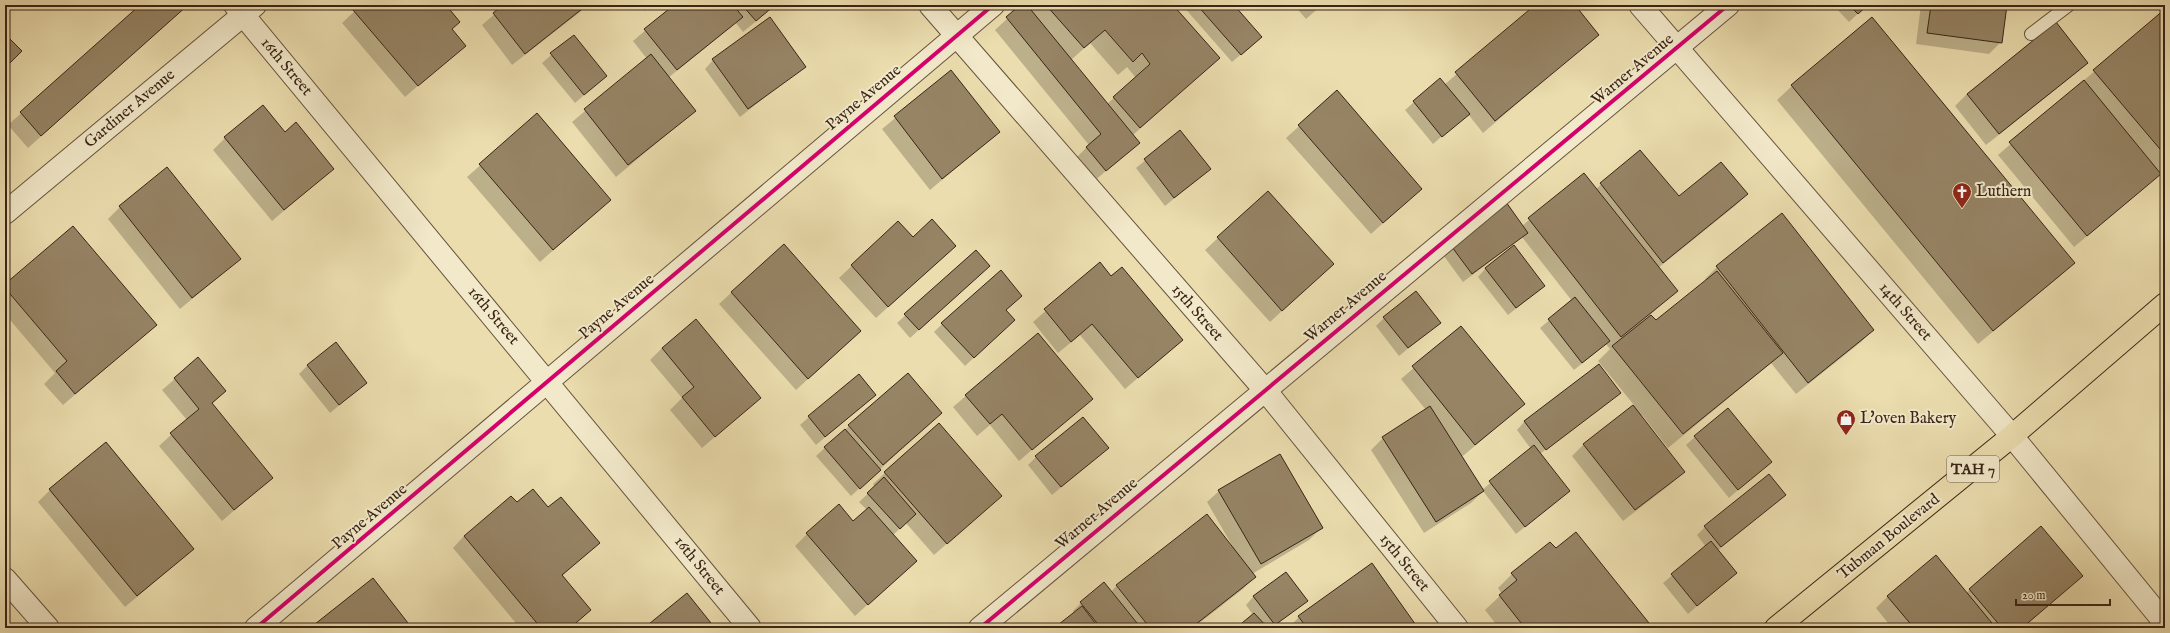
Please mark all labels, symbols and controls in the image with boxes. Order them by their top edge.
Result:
street label: Warner Avenue [1588,30,1678,110]
street label: 16th Street [256,34,316,101]
street label: Payne Avenue [822,61,906,135]
street label: Gardiner Avenue [81,65,179,153]
church icon: Luthern [1951,181,1973,209]
place label: Luthern [1976,182,2032,202]
street label: Warner Avenue [1301,267,1391,347]
street label: Payne Avenue [575,270,659,344]
street label: 14th Street [1874,279,1936,346]
street label: 15th Street [1167,280,1228,346]
street label: 16th Street [463,283,523,350]
shop icon: L'oven Bakery [1835,408,1857,436]
place label: L'oven Bakery [1860,409,1957,429]
road number: TAH 7 [1947,456,1999,482]
street label: Warner Avenue [1052,474,1142,554]
street label: Payne Avenue [328,480,412,554]
street label: Tubman Boulevard [1834,489,1945,584]
street label: 15th Street [1375,530,1434,596]
street label: 16th Street [669,533,729,600]
scale bar [2016,581,2110,607]
text: 20 m [2022,588,2045,603]

